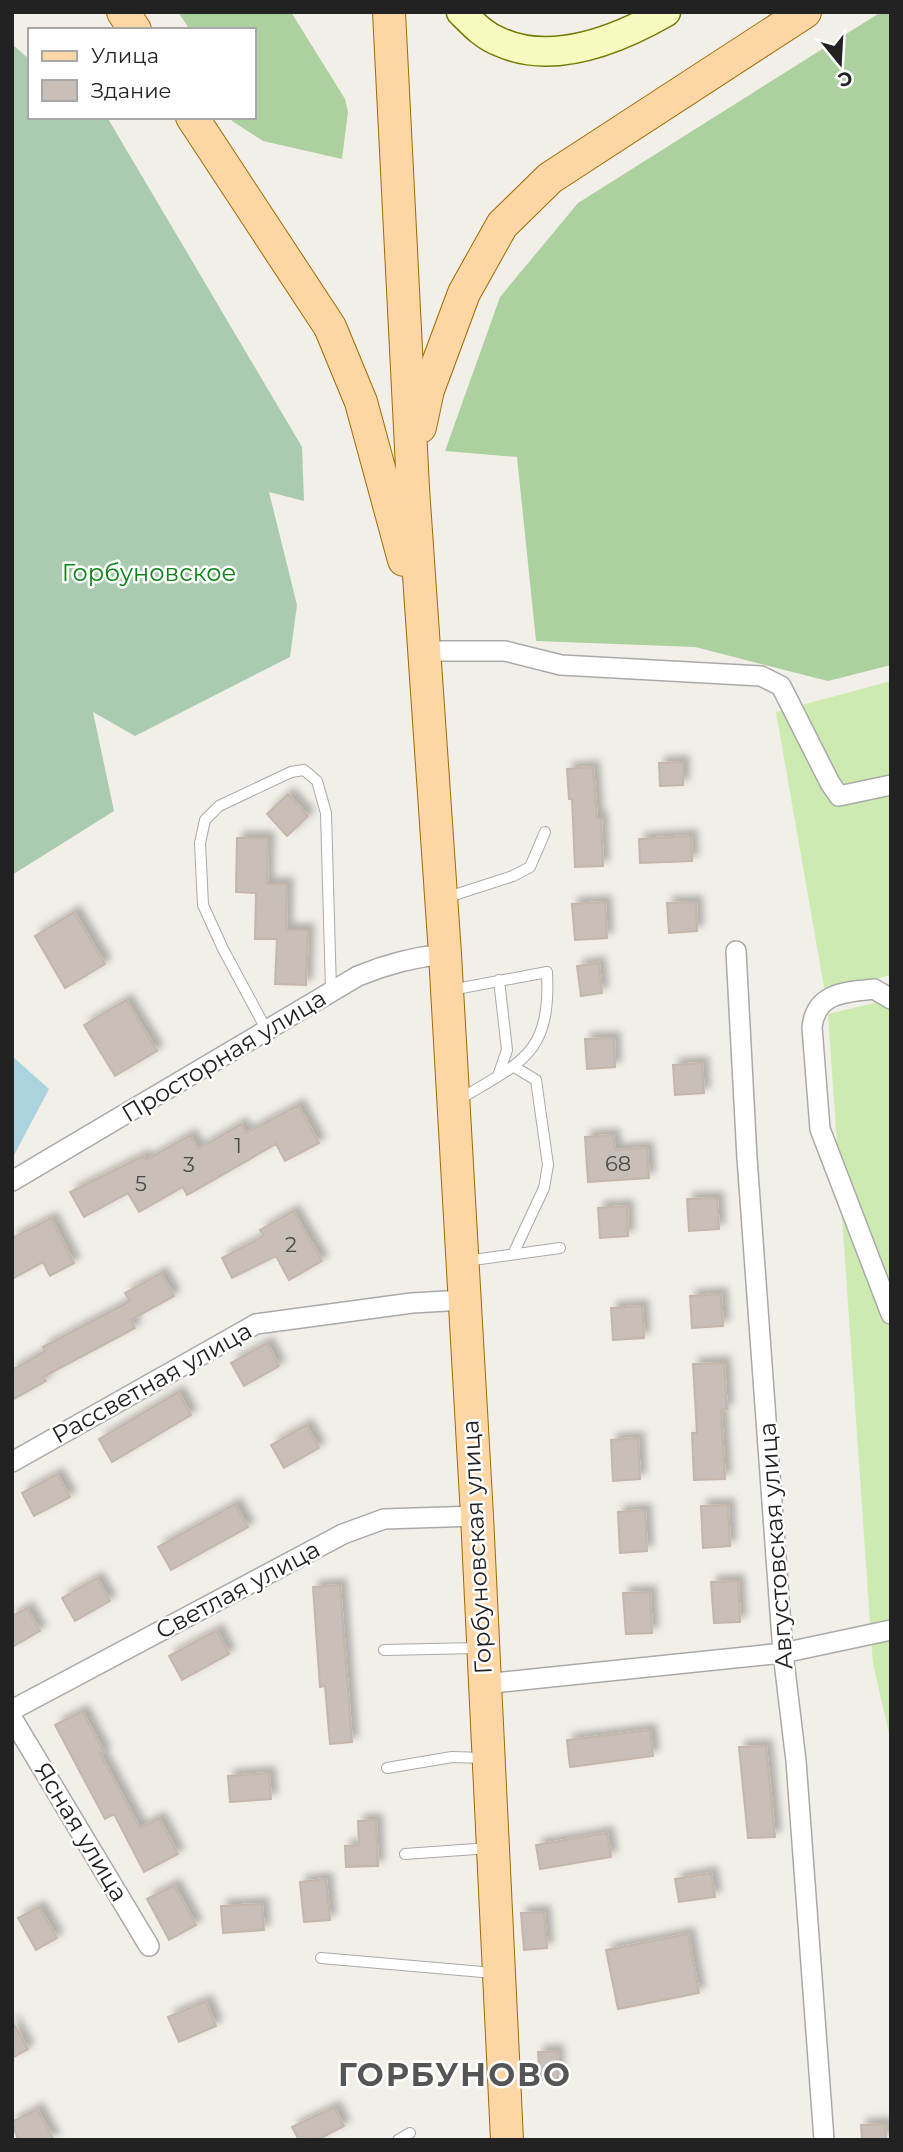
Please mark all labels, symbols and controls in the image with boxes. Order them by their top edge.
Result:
legend [28,28,256,119]
north arrow [805,28,875,98]
text: Улица [91,43,159,68]
text: С [835,66,855,92]
text: Здание [91,78,172,103]
park label: Горбуновское [62,558,236,587]
street label: Просторная улица [116,983,331,1128]
house number: 1 [234,1133,242,1158]
house number: 68 [605,1151,631,1176]
house number: 3 [183,1152,195,1177]
house number: 5 [135,1171,147,1196]
house number: 2 [285,1232,297,1257]
street label: Рассветная улица [47,1316,257,1449]
street label: Горбуновская улица [455,1419,498,1675]
street label: Августовская улица [752,1421,799,1671]
street label: Светлая улица [151,1534,325,1645]
street label: Ясная улица [29,1757,134,1907]
district label: ГОРБУНОВО [338,2055,572,2094]

